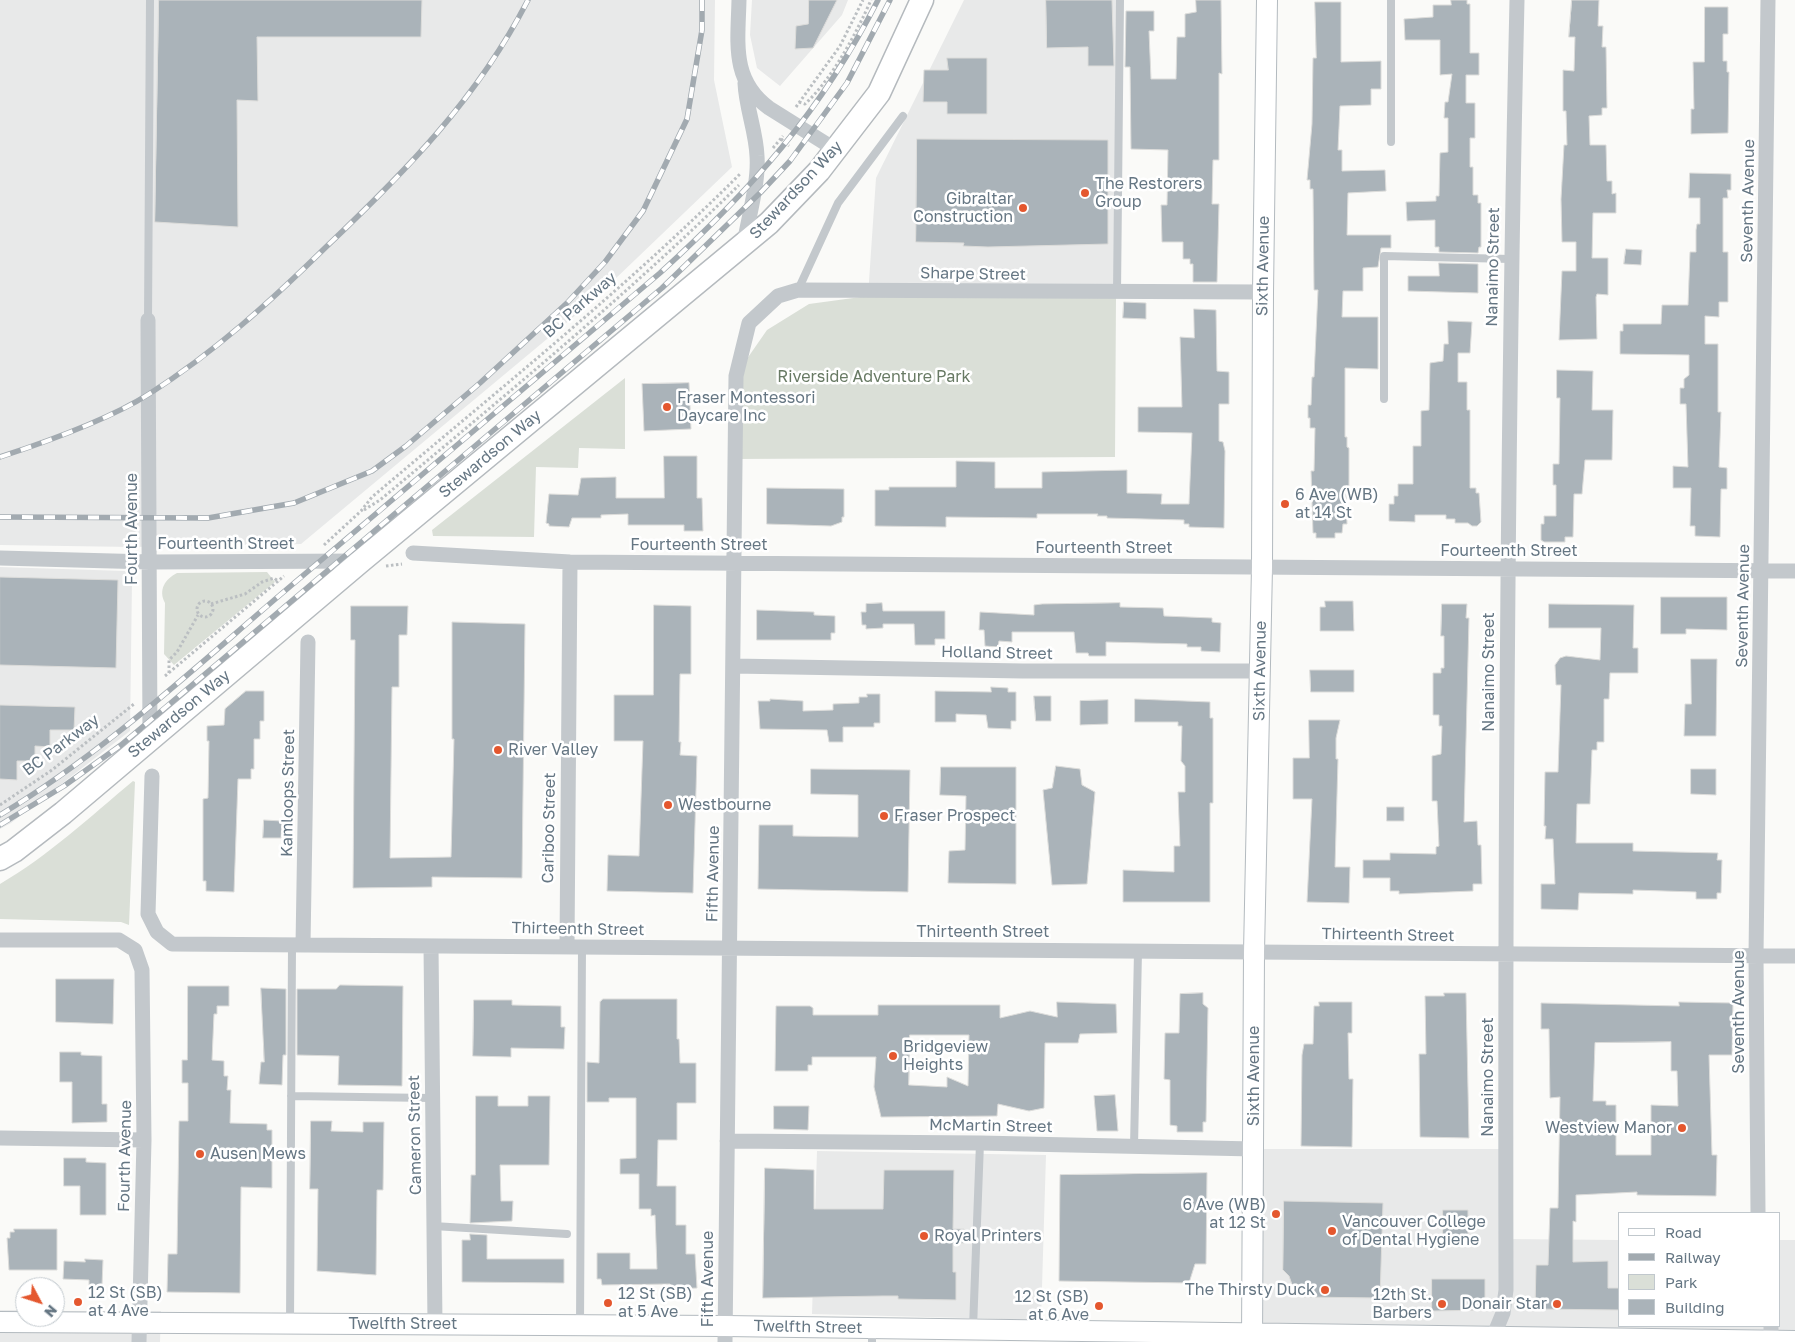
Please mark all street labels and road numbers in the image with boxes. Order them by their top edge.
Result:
street label: Stewardson Way [746,137,846,243]
street label: Seventh Avenue [1737,139,1759,263]
street label: Nanaimo Street [1482,207,1504,327]
street label: Sixth Avenue [1253,216,1273,316]
street label: Sharpe Street [920,263,1026,285]
street label: BC Parkway [539,268,621,342]
street label: Stewardson Way [435,406,545,502]
street label: Fourth Avenue [122,473,142,585]
street label: Fourteenth Street [157,534,295,554]
street label: Fourteenth Street [630,535,768,555]
street label: Fourteenth Street [1035,538,1173,558]
street label: Fourteenth Street [1440,541,1578,561]
street label: Seventh Avenue [1732,544,1754,668]
street label: Nanaimo Street [1479,612,1499,732]
street label: Sixth Avenue [1250,621,1270,721]
street label: Holland Street [941,642,1053,664]
street label: Stewardson Way [124,666,234,762]
street label: BC Parkway [19,710,103,780]
street label: Kamloops Street [277,729,299,857]
street label: Cariboo Street [538,772,560,884]
street label: Fifth Avenue [703,826,723,922]
street label: Thirteenth Street [511,918,645,940]
street label: Thirteenth Street [917,922,1049,942]
street label: Thirteenth Street [1321,924,1455,946]
street label: Seventh Avenue [1729,950,1749,1074]
street label: Nanaimo Street [1478,1017,1498,1137]
street label: Sixth Avenue [1244,1026,1264,1126]
street label: Cameron Street [404,1075,426,1195]
street label: Fourth Avenue [114,1100,136,1212]
street label: McMartin Street [929,1115,1053,1137]
street label: Fifth Avenue [698,1231,718,1327]
street label: Twelfth Street [349,1314,457,1334]
street label: Twelfth Street [753,1316,863,1338]

